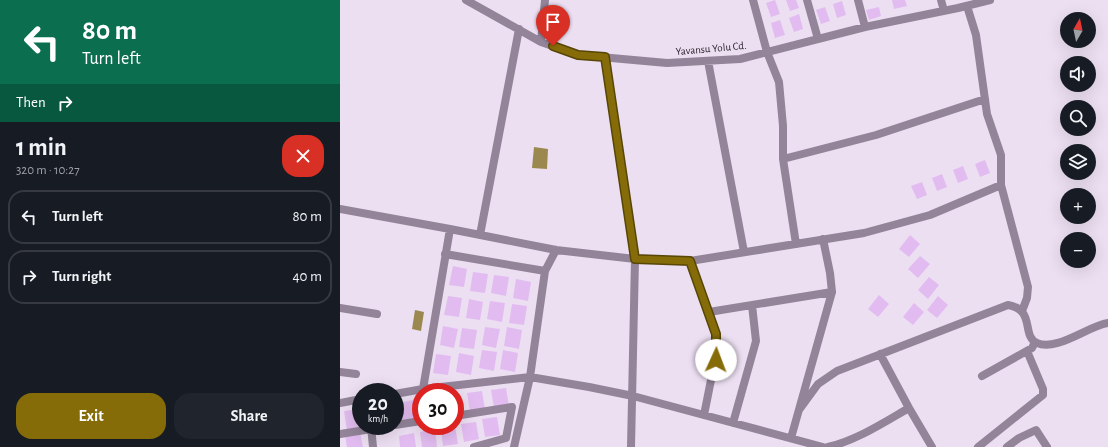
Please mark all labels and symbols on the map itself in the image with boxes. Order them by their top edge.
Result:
pin [536,5,570,46]
north arrow [1060,12,1096,48]
street label: Yavansu Yolu Cd. [675,40,747,57]
position arrow [695,339,737,381]
speed limit sign: 30 [412,383,464,435]

